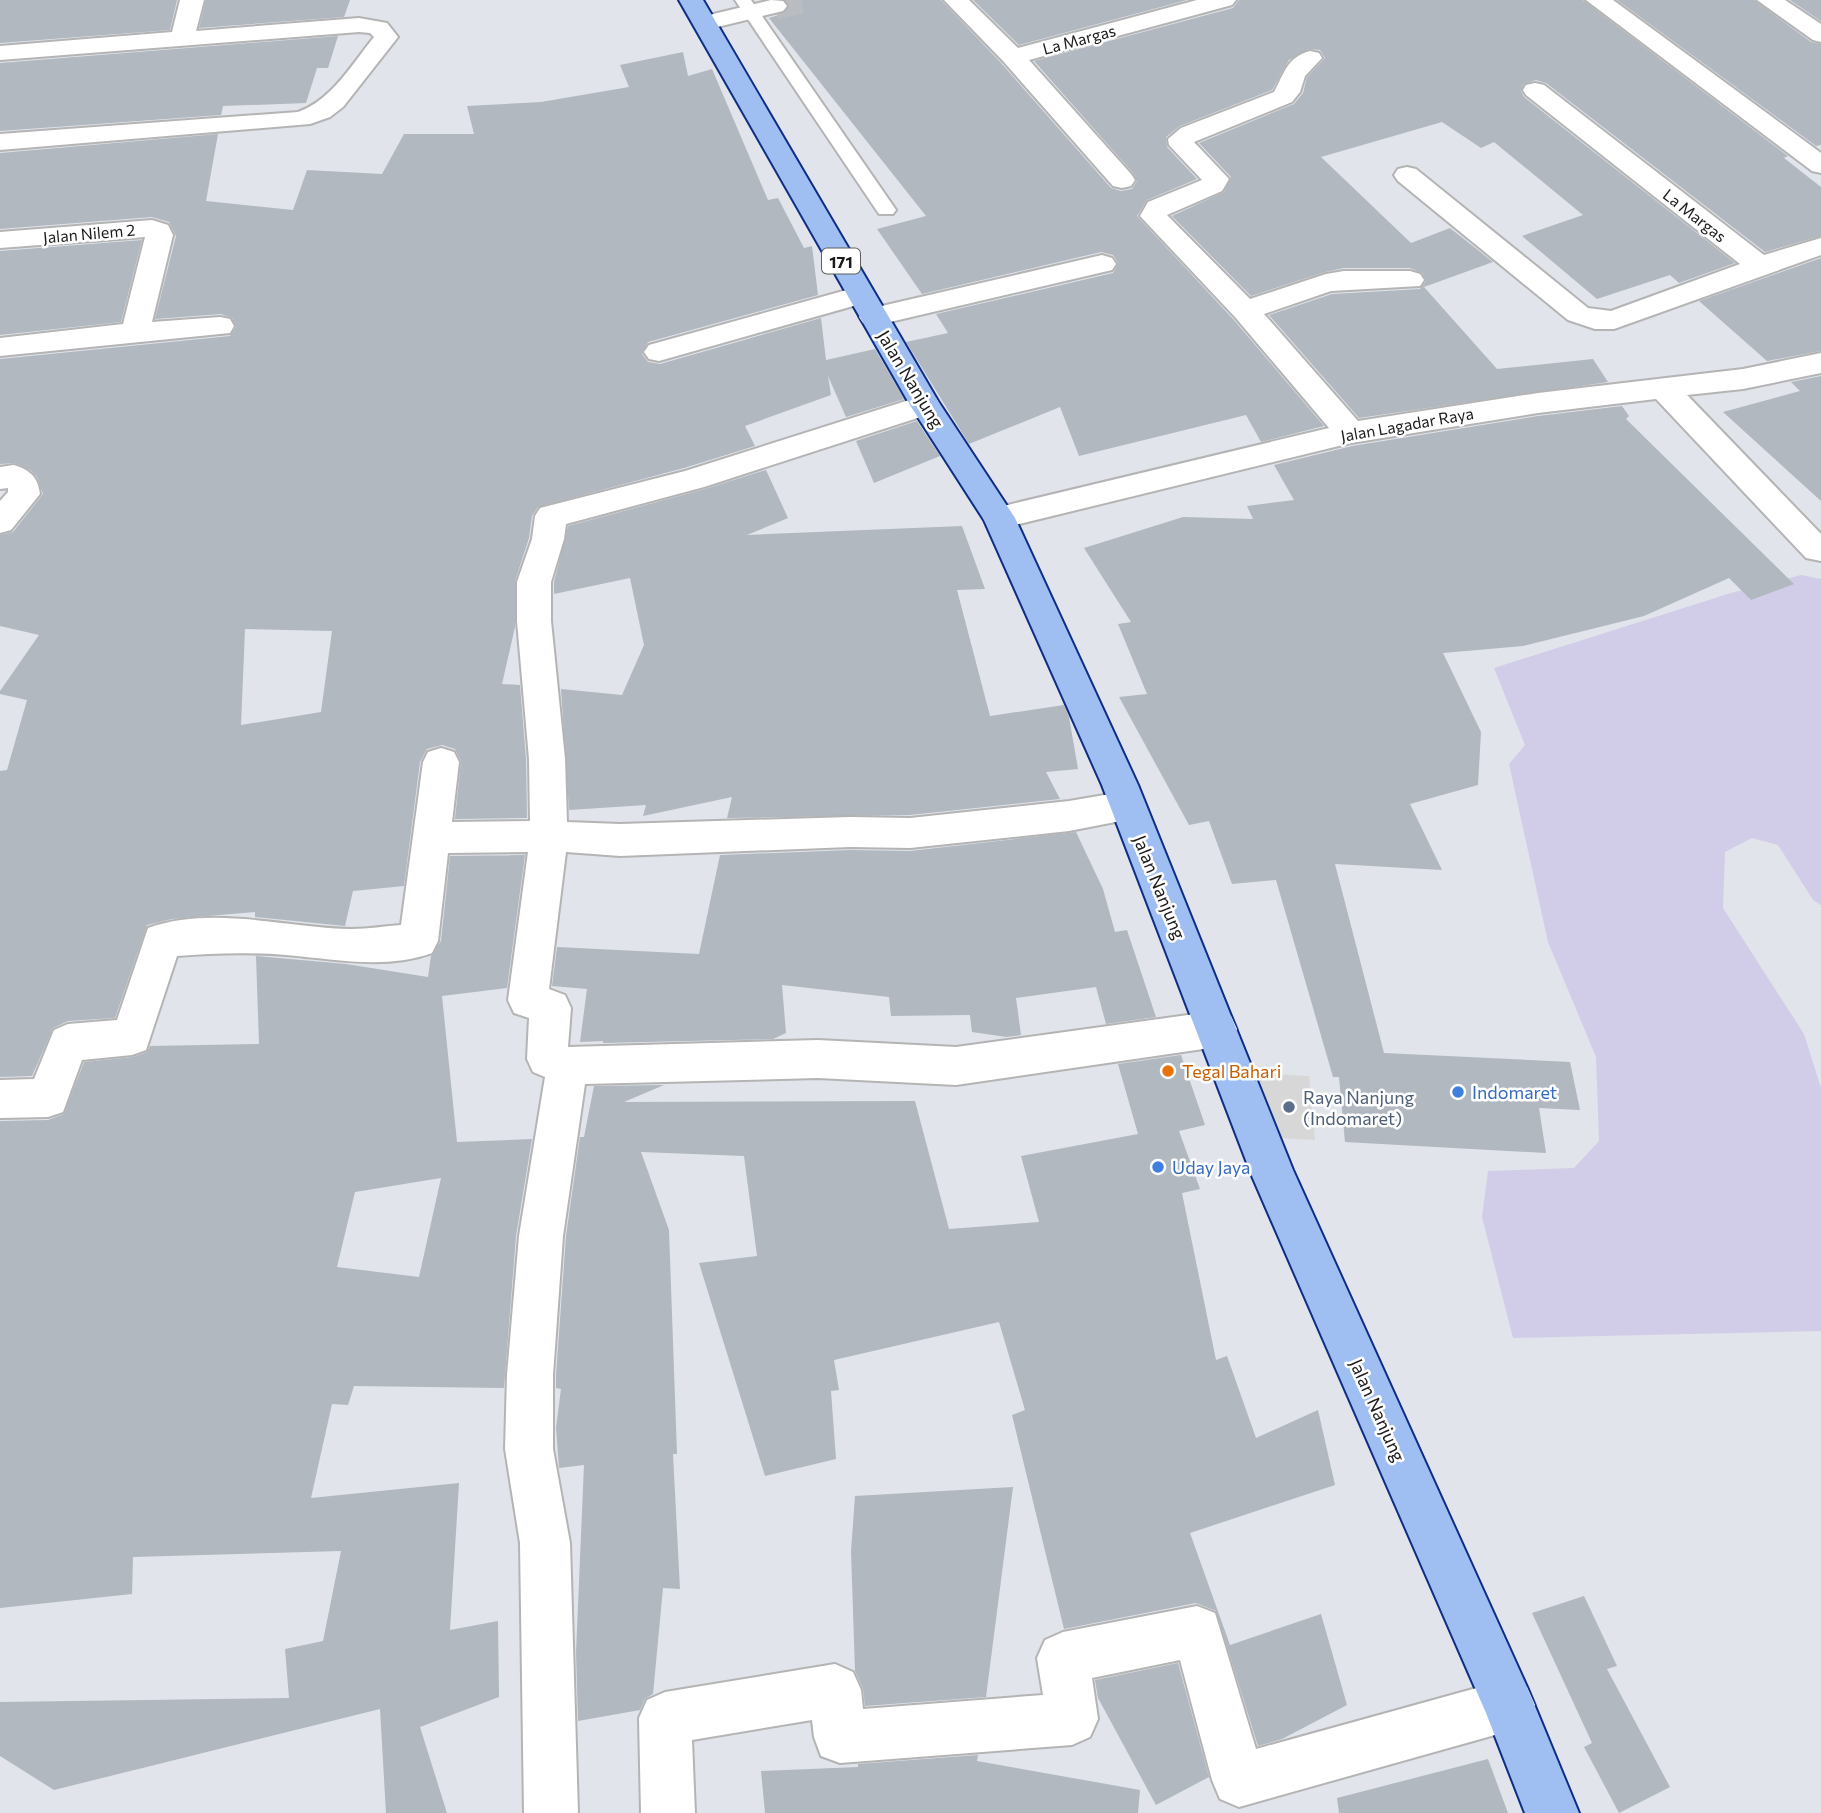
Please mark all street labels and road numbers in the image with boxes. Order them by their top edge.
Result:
street label: La Margas [1040,20,1118,58]
street label: La Margas [1660,185,1730,245]
street label: Jalan Nilem 2 [42,220,136,246]
road number: 171 [822,248,860,274]
street label: Jalan Nanjung [873,326,949,432]
street label: Jalan Lagadar Raya [1339,403,1475,445]
street label: Jalan Nanjung [1129,832,1191,943]
street label: Jalan Nanjung [1345,1355,1411,1465]

